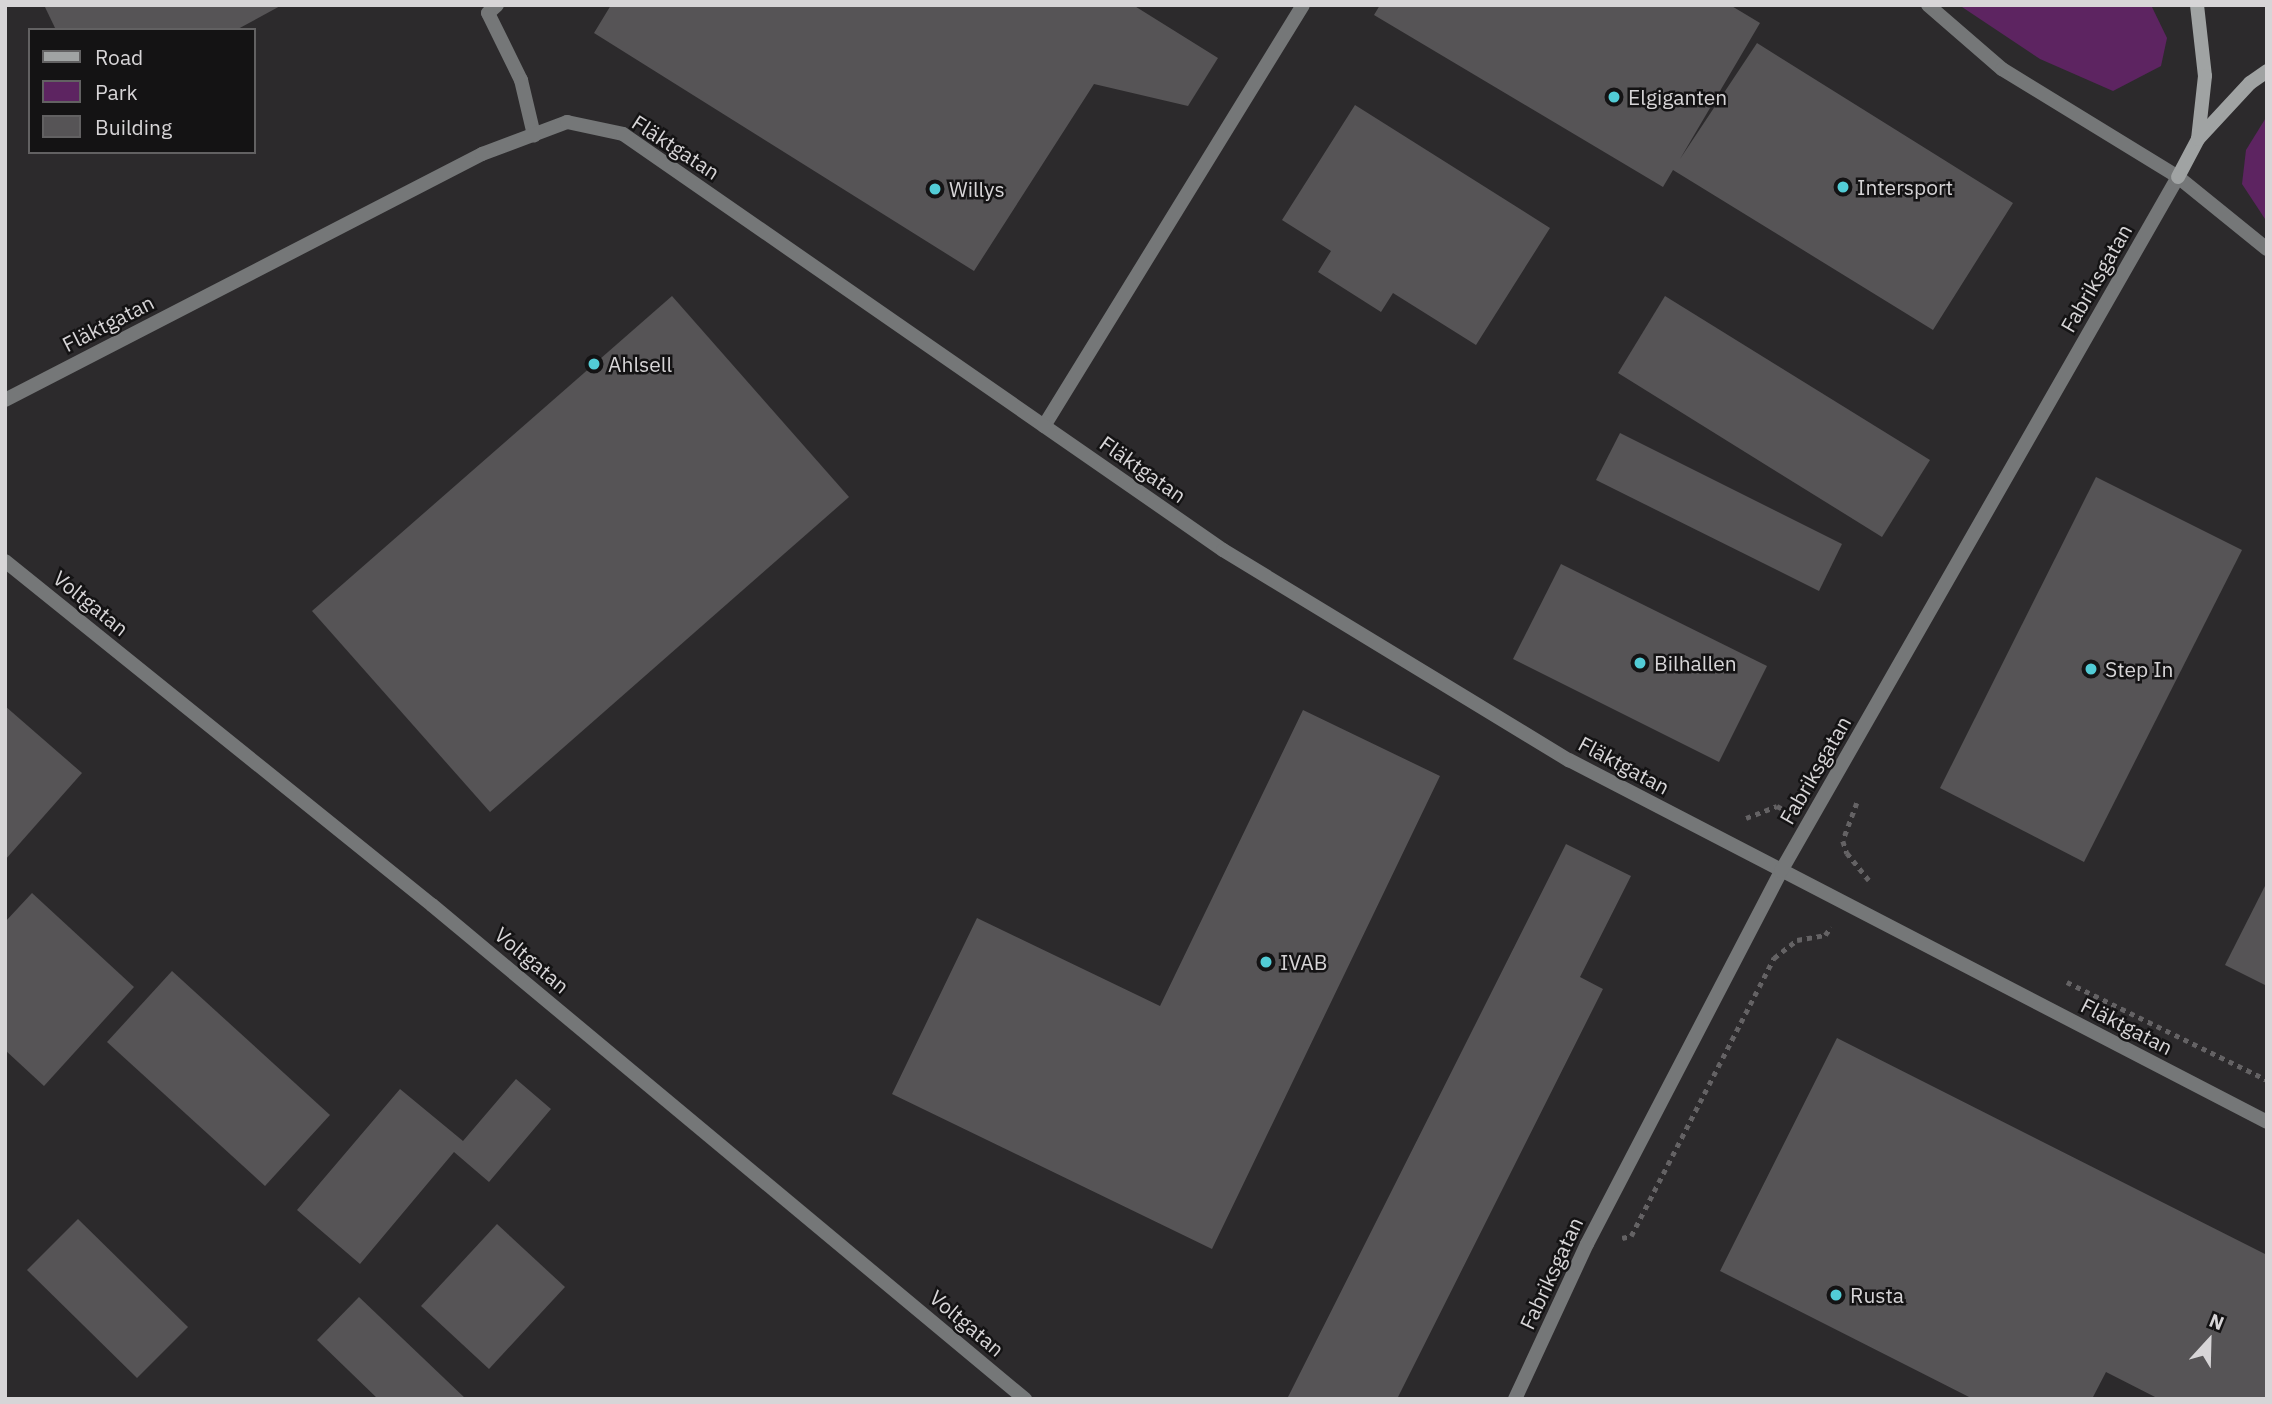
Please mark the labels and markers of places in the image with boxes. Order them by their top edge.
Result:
place label: Elgiganten [1628,84,1727,110]
marker: Elgiganten [1606,89,1622,105]
place label: Intersport [1857,174,1953,200]
place label: Willys [949,176,1005,202]
marker: Intersport [1835,179,1851,195]
marker: Willys [927,181,943,197]
place label: Ahlsell [608,351,672,377]
marker: Ahlsell [586,356,602,372]
place label: Bilhallen [1654,650,1737,676]
marker: Bilhallen [1632,655,1648,671]
place label: Step In [2105,656,2173,682]
marker: Step In [2083,661,2099,677]
place label: IVAB [1280,949,1328,975]
marker: IVAB [1258,954,1274,970]
place label: Rusta [1850,1282,1904,1308]
marker: Rusta [1828,1287,1844,1303]

